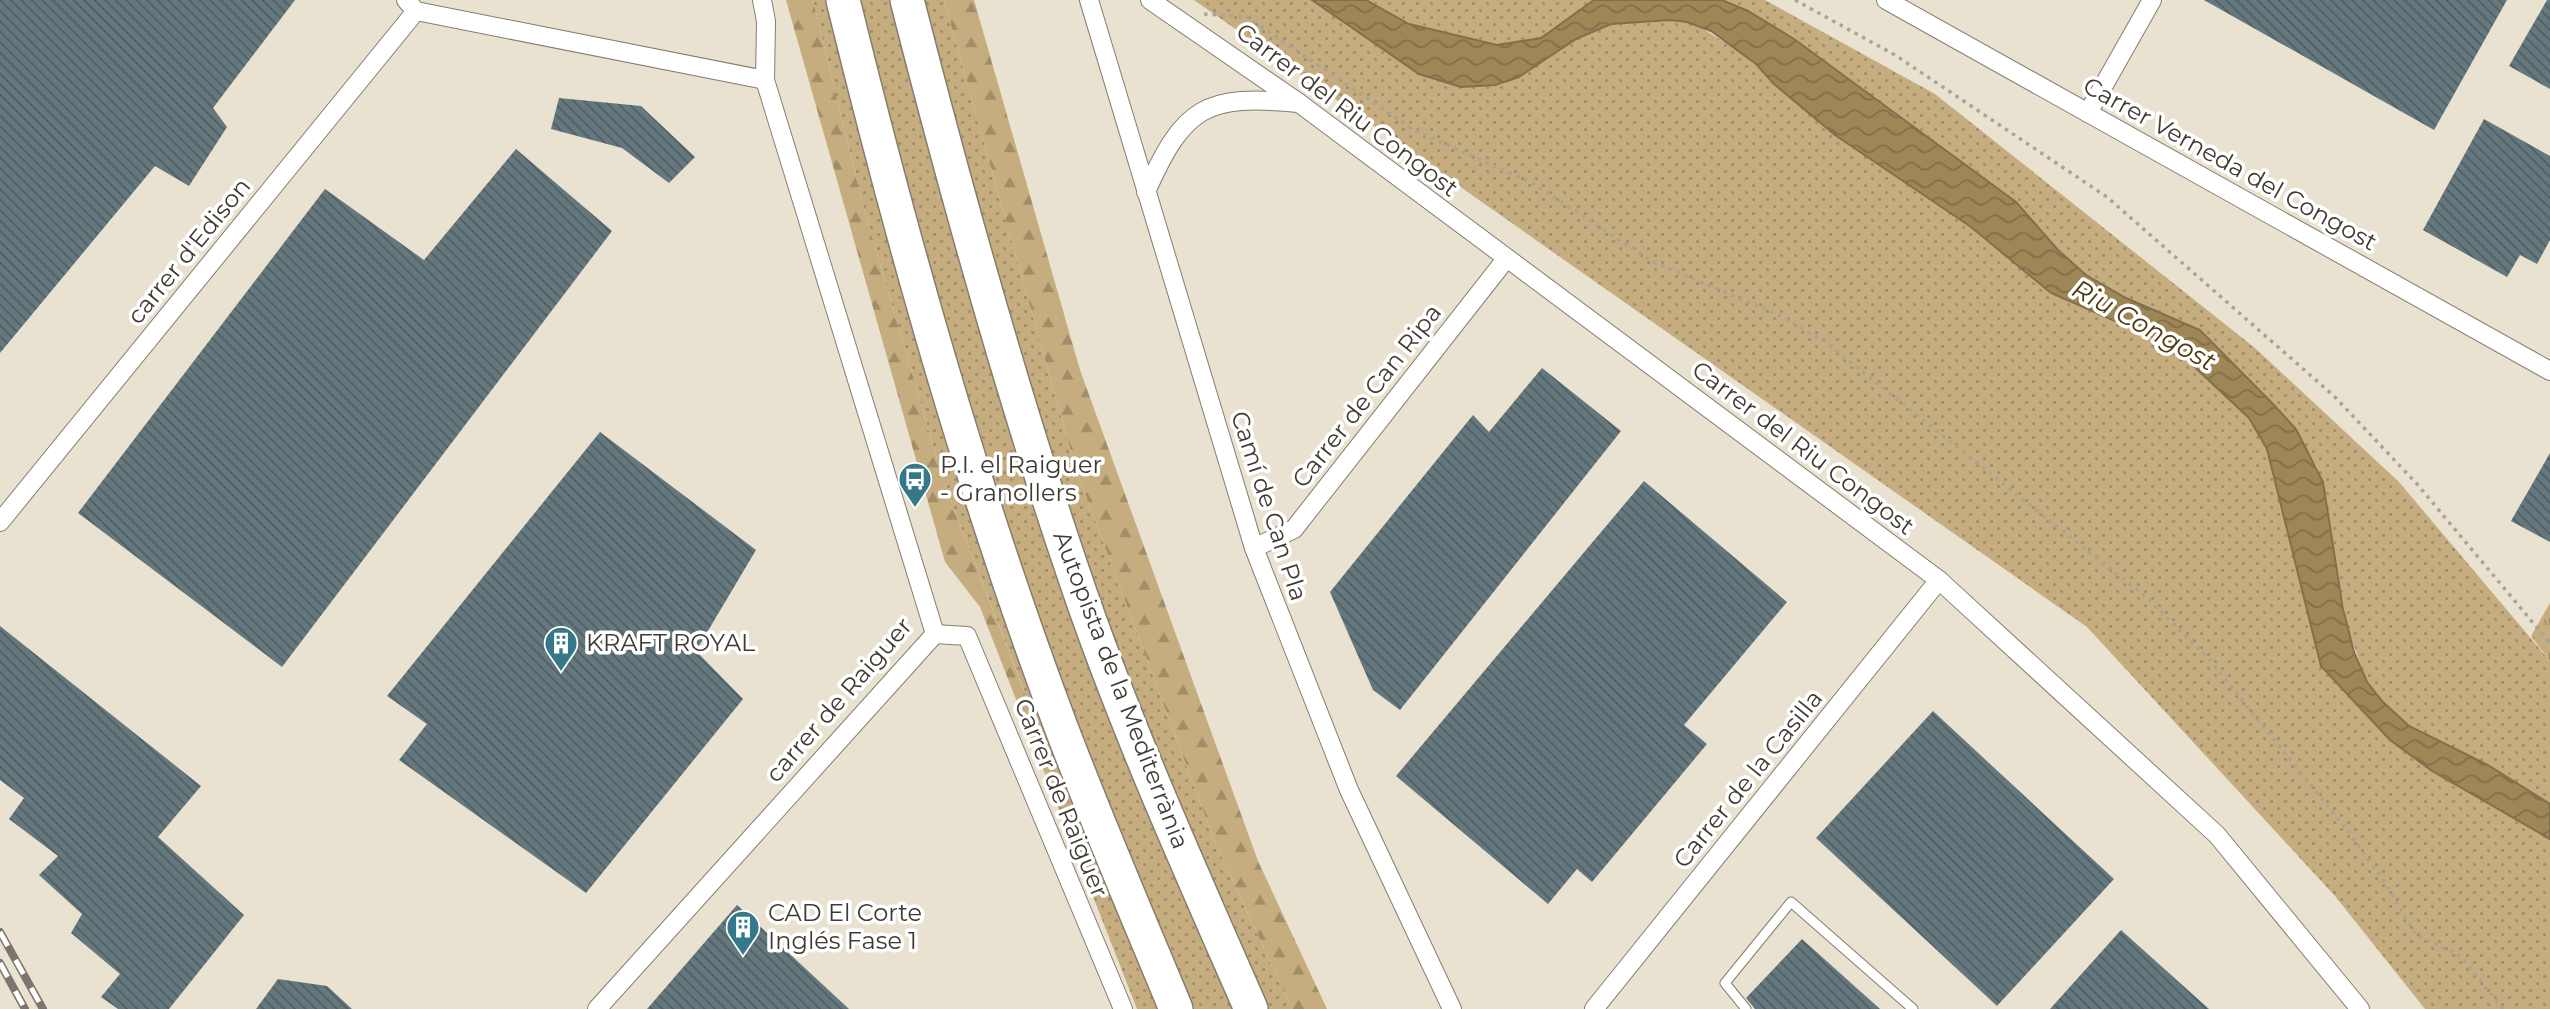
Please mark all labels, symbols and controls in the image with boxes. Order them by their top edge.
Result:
street label: Carrer del Riu Congost [1231,17,1464,203]
street label: Carrer Verneda del Congost [2078,71,2382,257]
street label: carrer d'Edison [121,172,256,330]
water label: Riu Congost [2067,272,2222,378]
street label: Carrer de Can Ripa [1286,298,1447,493]
street label: Carrer del Riu Congost [1687,355,1920,541]
street label: Camí de Can Pla [1225,407,1314,604]
place label: P.I. el Raiguer - Granollers [940,450,1102,507]
bus stop icon: P.I. el Raiguer - Granollers [896,460,934,509]
street label: Autopista de la Mediterrània [1047,527,1196,853]
street label: carrer de Raiguer [759,612,918,788]
building icon: KRAFT ROYAL [542,624,580,673]
place label: KRAFT ROYAL [586,628,755,657]
street label: Carrer de la Casilla [1667,684,1828,873]
street label: Carrer de Raiguer [1008,694,1115,901]
place label: CAD El Corte Inglés Fase 1 [768,898,922,955]
building icon: CAD El Corte Inglés Fase 1 [724,908,762,957]

